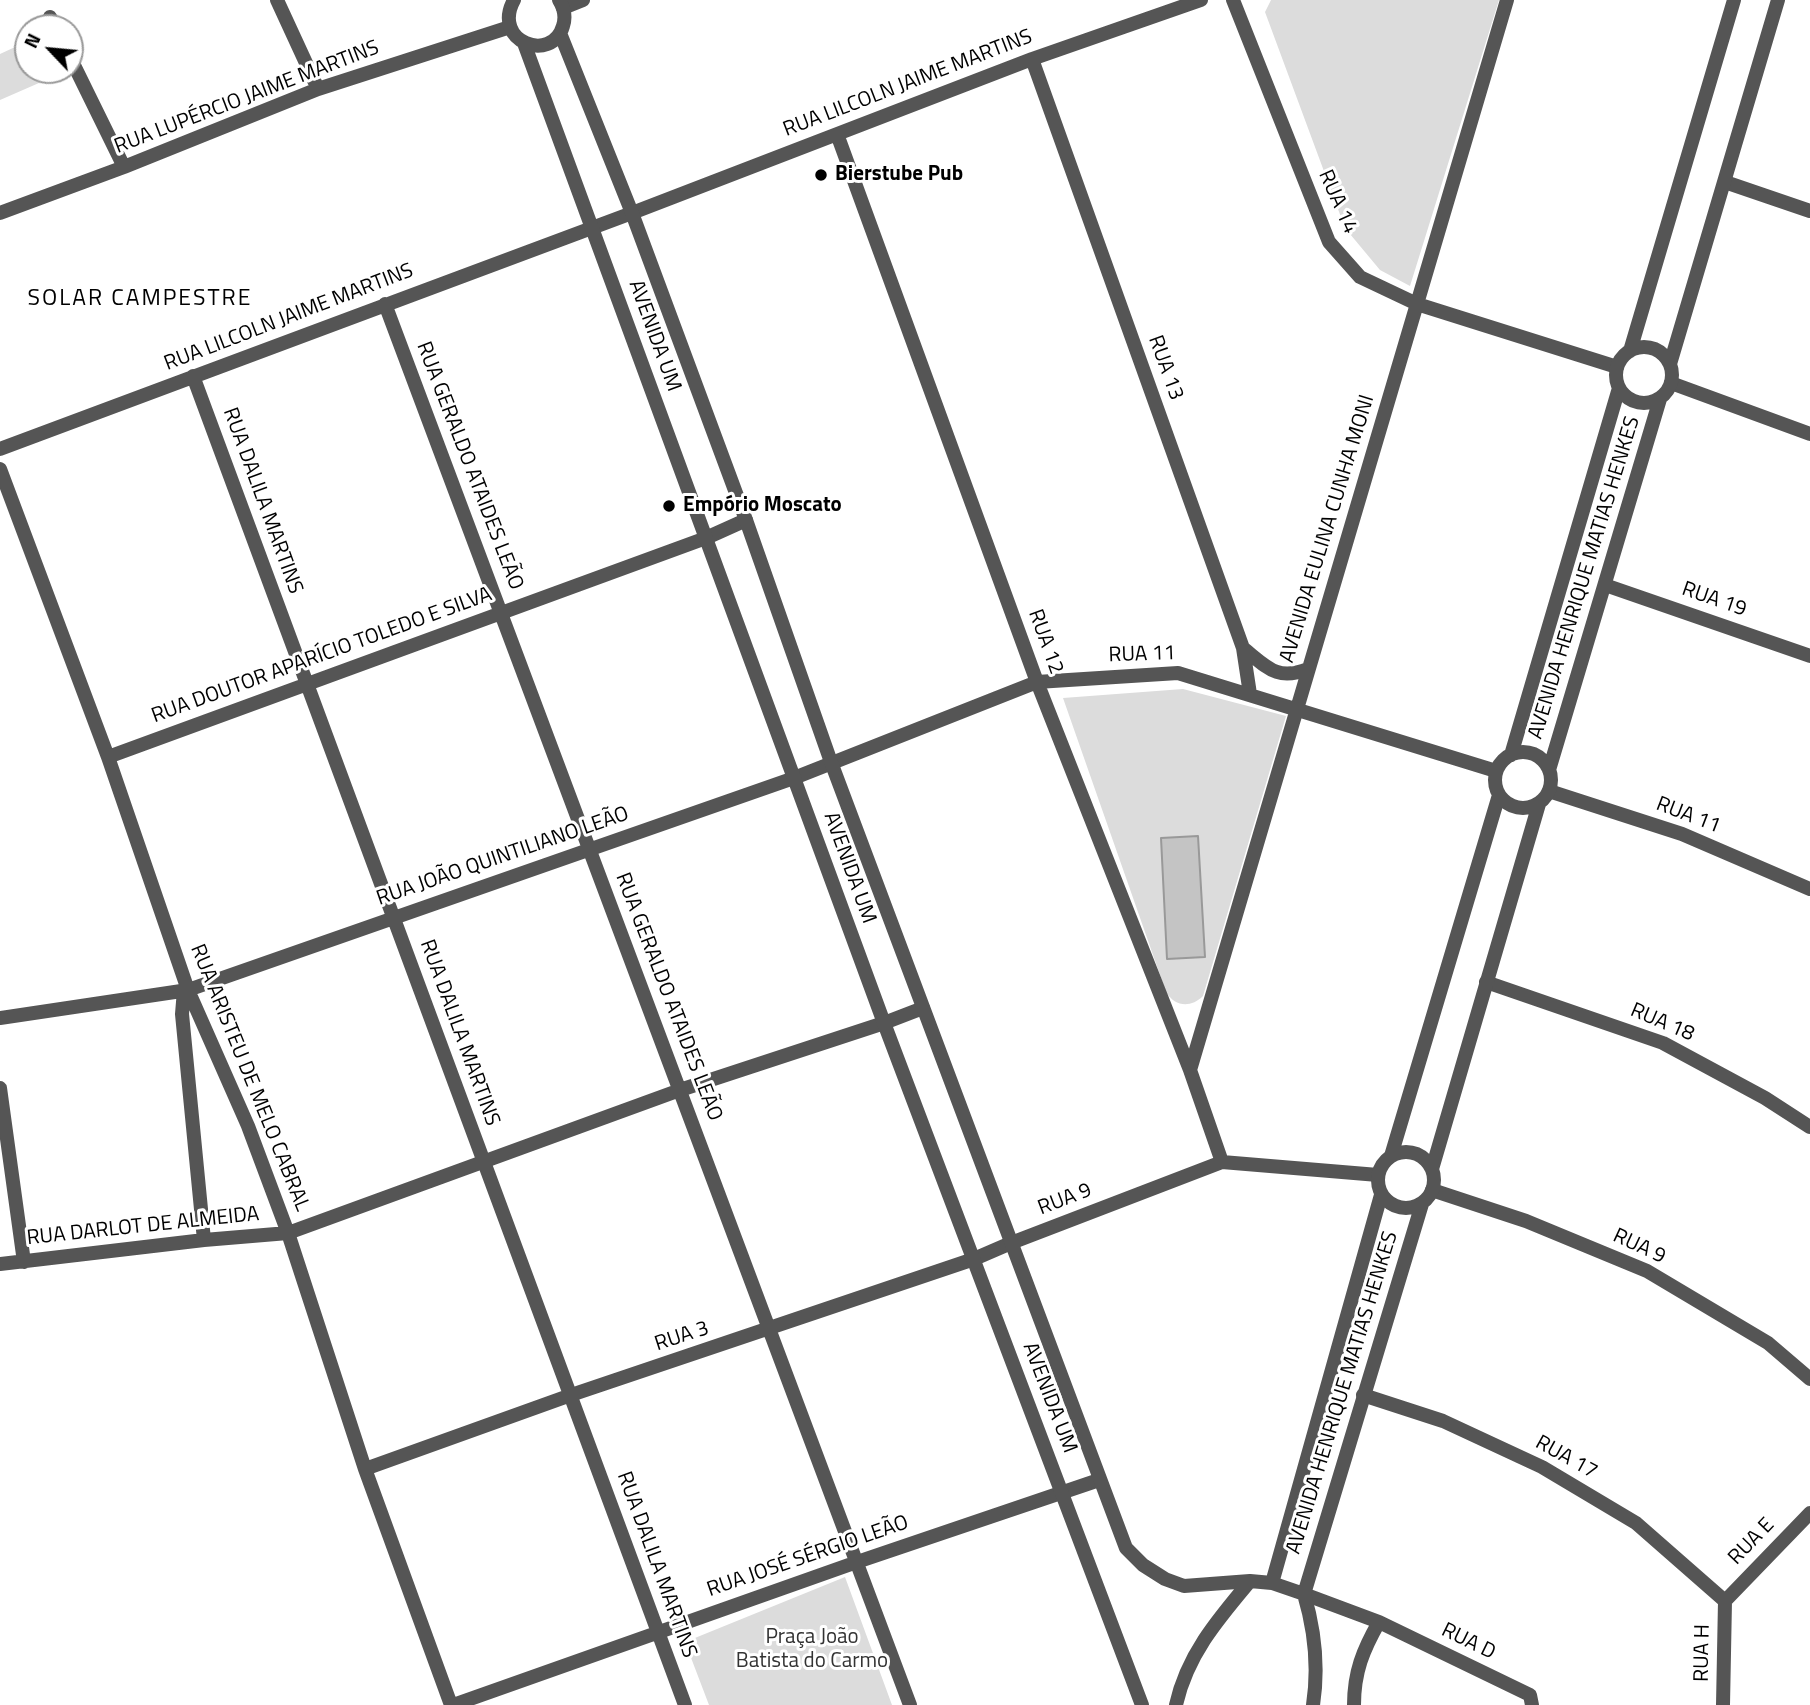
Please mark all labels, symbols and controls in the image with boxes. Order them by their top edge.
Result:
north arrow [14,14,84,84]
street label: RUA LILCOLN JAIME MARTINS [780,25,1036,143]
text: N [16,28,47,53]
street label: RUA LUPÉRCIO JAIME MARTINS [111,36,383,160]
place label: Bierstube Pub [835,162,963,188]
street label: RUA 14 [1312,166,1362,238]
marker: Bierstube Pub [813,167,829,183]
street label: RUA LILCOLN JAIME MARTINS [161,259,417,377]
street label: AVENIDA UM [622,277,686,395]
district label: SOLAR CAMPESTRE [29,285,251,313]
street label: RUA 13 [1142,332,1188,404]
street label: RUA GERALDO ATAIDES LEÃO [410,338,528,594]
street label: AVENIDA EULINA CUNHA MONI [1275,392,1381,666]
street label: RUA DALILA MARTINS [217,404,307,598]
street label: AVENIDA HENRIQUE MATIAS HENKES [1524,414,1646,742]
place label: Empório Moscato [683,493,842,519]
marker: Empório Moscato [661,498,677,514]
street label: RUA 19 [1678,577,1750,623]
street label: RUA DOUTOR APARÍCIO TOLEDO E SILVA [148,583,496,729]
street label: RUA 12 [1022,606,1068,678]
street label: RUA 11 [1108,641,1176,669]
street label: RUA 11 [1652,792,1724,840]
street label: RUA JOÃO QUINTILIANO LEÃO [374,802,632,912]
street label: AVENIDA UM [817,809,881,927]
street label: RUA GERALDO ATAIDES LEÃO [609,869,727,1125]
street label: RUA DALILA MARTINS [414,936,504,1130]
street label: RUA ARISTEU DE MELO CABRAL [184,941,314,1215]
street label: RUA 18 [1626,998,1698,1048]
street label: RUA 9 [1035,1178,1095,1222]
street label: RUA DARLOT DE ALMEIDA [26,1202,260,1252]
street label: RUA 9 [1609,1224,1669,1270]
street label: AVENIDA HENRIQUE MATIAS HENKES [1282,1229,1404,1557]
street label: RUA 3 [652,1316,712,1358]
street label: AVENIDA UM [1016,1339,1082,1457]
street label: RUA 17 [1531,1431,1601,1485]
street label: RUA DALILA MARTINS [611,1468,701,1662]
street label: RUA JOSÉ SÉRGIO LEÃO [704,1511,912,1603]
street label: RUA E [1724,1513,1780,1571]
street label: RUA D [1437,1618,1499,1666]
street label: RUA H [1690,1624,1716,1682]
park label: Praça João Batista do Carmo [736,1625,888,1675]

